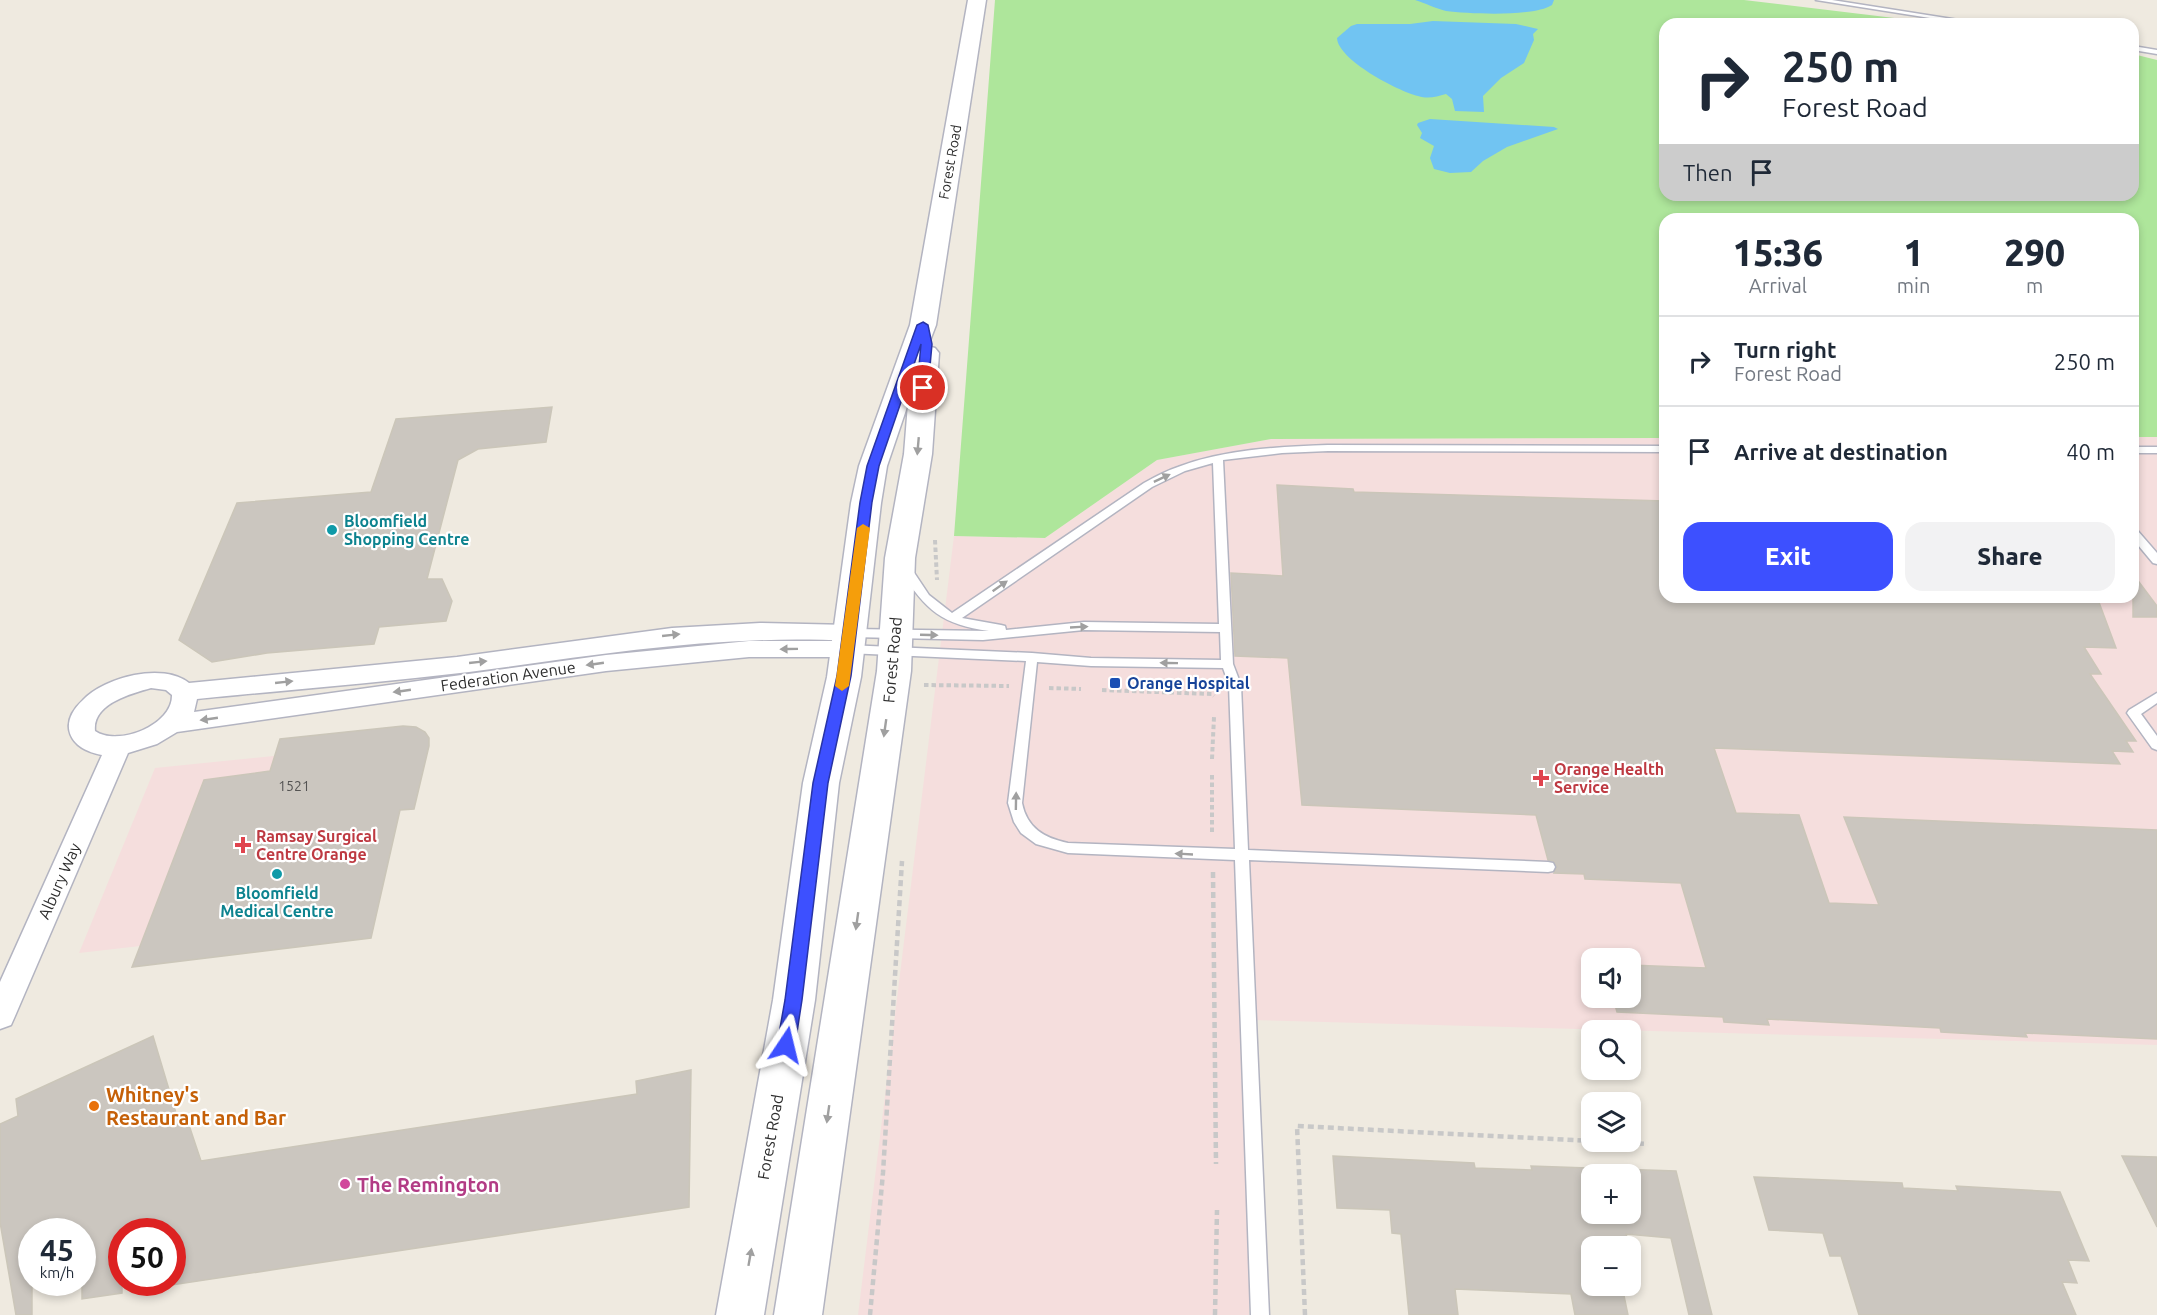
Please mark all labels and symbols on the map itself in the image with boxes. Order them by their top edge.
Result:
street label: Forest Road [936,123,964,201]
pin [897,362,948,413]
one-way arrow [913,436,923,455]
one-way arrow [1153,473,1171,483]
place label: Bloomfield Shopping Centre [344,512,470,548]
marker: Bloomfield Shopping Centre [325,523,339,537]
one-way arrow [991,580,1007,592]
street label: Forest Road [879,616,905,704]
one-way arrow [1069,622,1088,632]
one-way arrow [919,630,938,639]
one-way arrow [662,631,681,640]
one-way arrow [779,644,798,653]
one-way arrow [468,657,487,667]
street label: Federation Avenue [439,658,577,694]
one-way arrow [1159,659,1178,668]
one-way arrow [585,660,604,669]
place label: Orange Hospital [1127,674,1250,692]
marker: Orange Hospital [1108,676,1122,690]
one-way arrow [274,677,293,687]
one-way arrow [392,687,411,696]
one-way arrow [199,714,218,724]
one-way arrow [881,719,890,738]
place label: Orange Health Service [1554,760,1664,796]
marker: Orange Health Service [1532,769,1550,787]
house number: 1521 [278,778,310,794]
one-way arrow [1012,792,1021,811]
place label: Ramsay Surgical Centre Orange [256,827,377,863]
marker: Ramsay Surgical Centre Orange [234,836,252,854]
street label: Albury Way [34,840,84,922]
one-way arrow [1175,849,1194,858]
marker: Bloomfield Medical Centre [270,867,284,881]
place label: Bloomfield Medical Centre [220,884,334,920]
one-way arrow [852,912,861,931]
position arrow [754,1013,818,1077]
place label: Whitney's Restaurant and Bar [106,1083,287,1129]
street label: Forest Road [754,1093,786,1181]
marker: Whitney's Restaurant and Bar [87,1099,101,1113]
one-way arrow [824,1105,833,1124]
place label: The Remington [357,1173,500,1196]
marker: The Remington [338,1177,352,1191]
speed limit sign: 50 [108,1218,186,1296]
one-way arrow [745,1248,754,1267]

